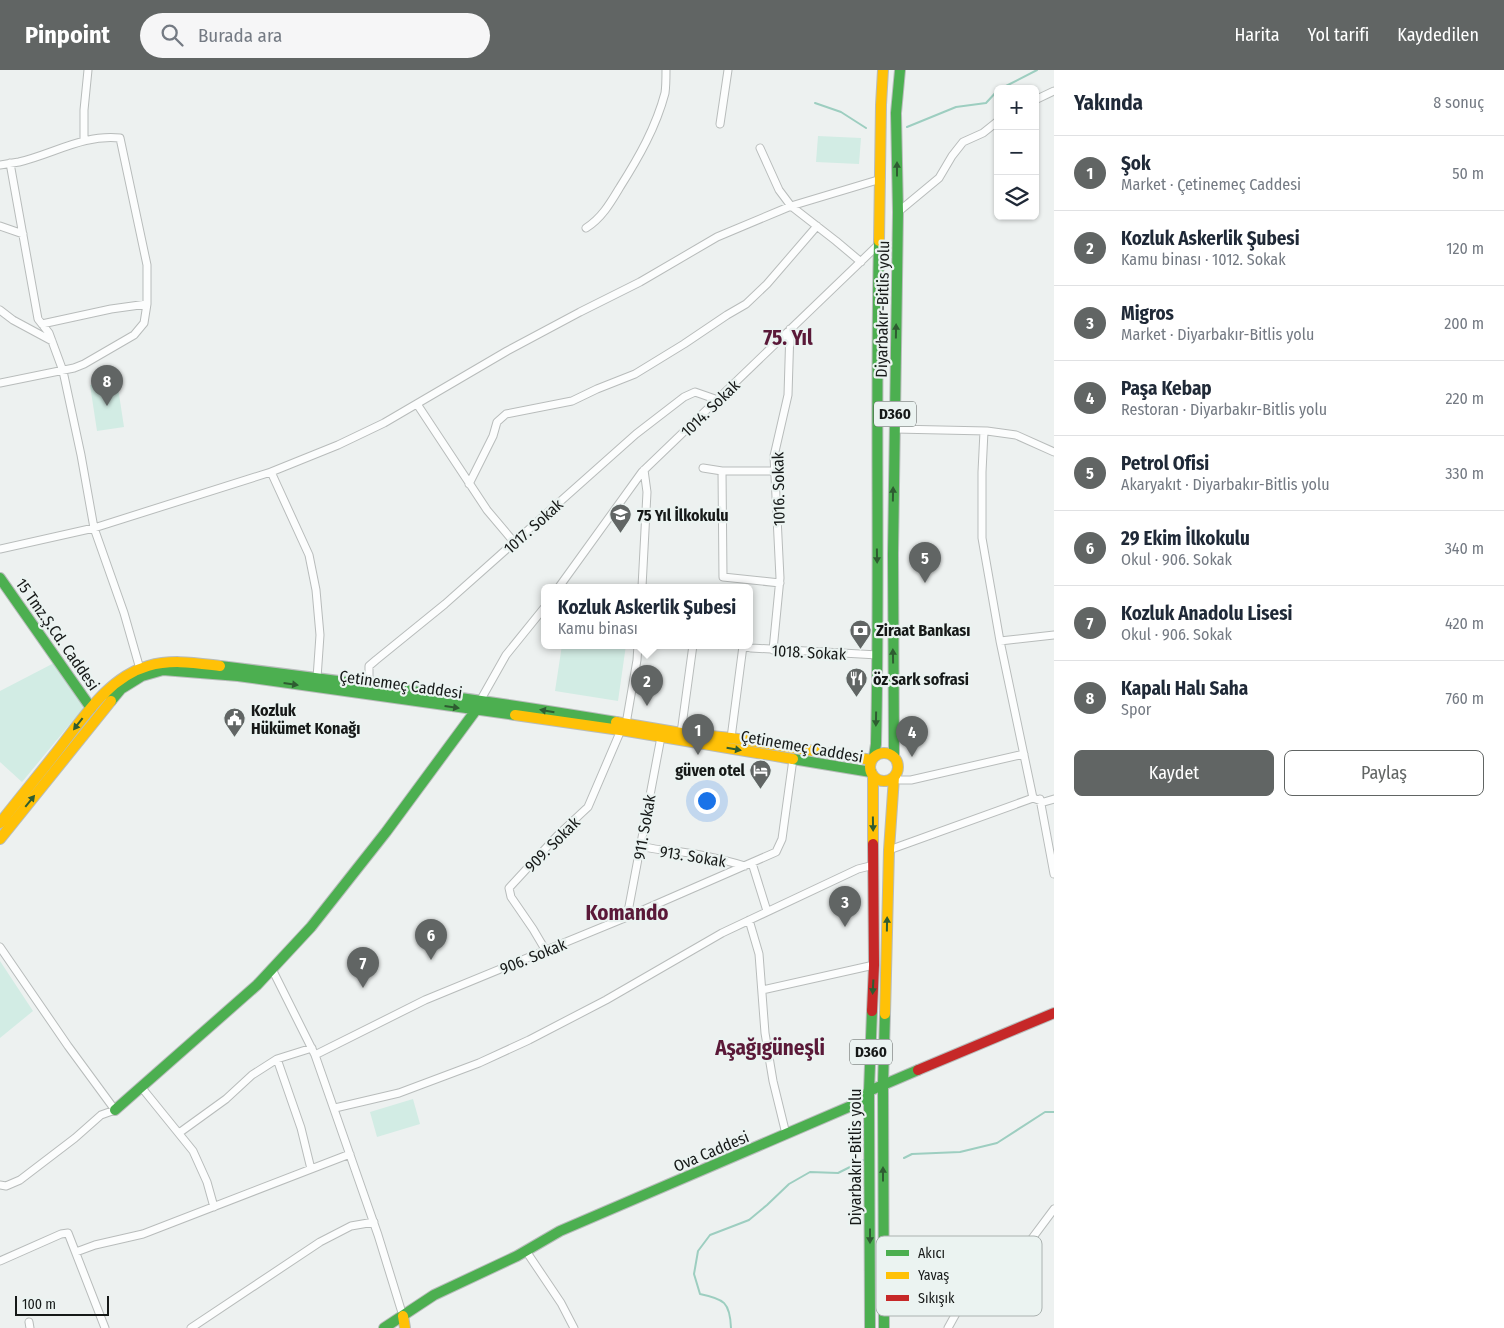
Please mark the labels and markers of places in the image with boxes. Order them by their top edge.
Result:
pin: 8 [91,365,123,406]
school or university icon: 75 Yıl İlkokulu [609,503,633,534]
place label: 75 Yıl İlkokulu [637,506,729,525]
pin: 5 [909,542,941,583]
bank icon: Ziraat Bankası [848,618,872,649]
place label: Ziraat Bankası [876,621,970,640]
pin: 2 [631,665,663,706]
restaurant icon: öz sark sofrasi [845,667,869,698]
place label: öz sark sofrasi [873,670,969,689]
place label: Kozluk Hükümet Konağı [251,701,360,738]
public building icon: Kozluk Hükümet Konağı [223,707,247,738]
pin: 1 [682,714,714,755]
pin: 4 [896,716,928,757]
hotel icon: güven otel [749,758,773,789]
place label: güven otel [675,761,746,780]
pin: 3 [829,886,861,927]
pin: 6 [415,919,447,960]
pin: 7 [347,947,379,988]

